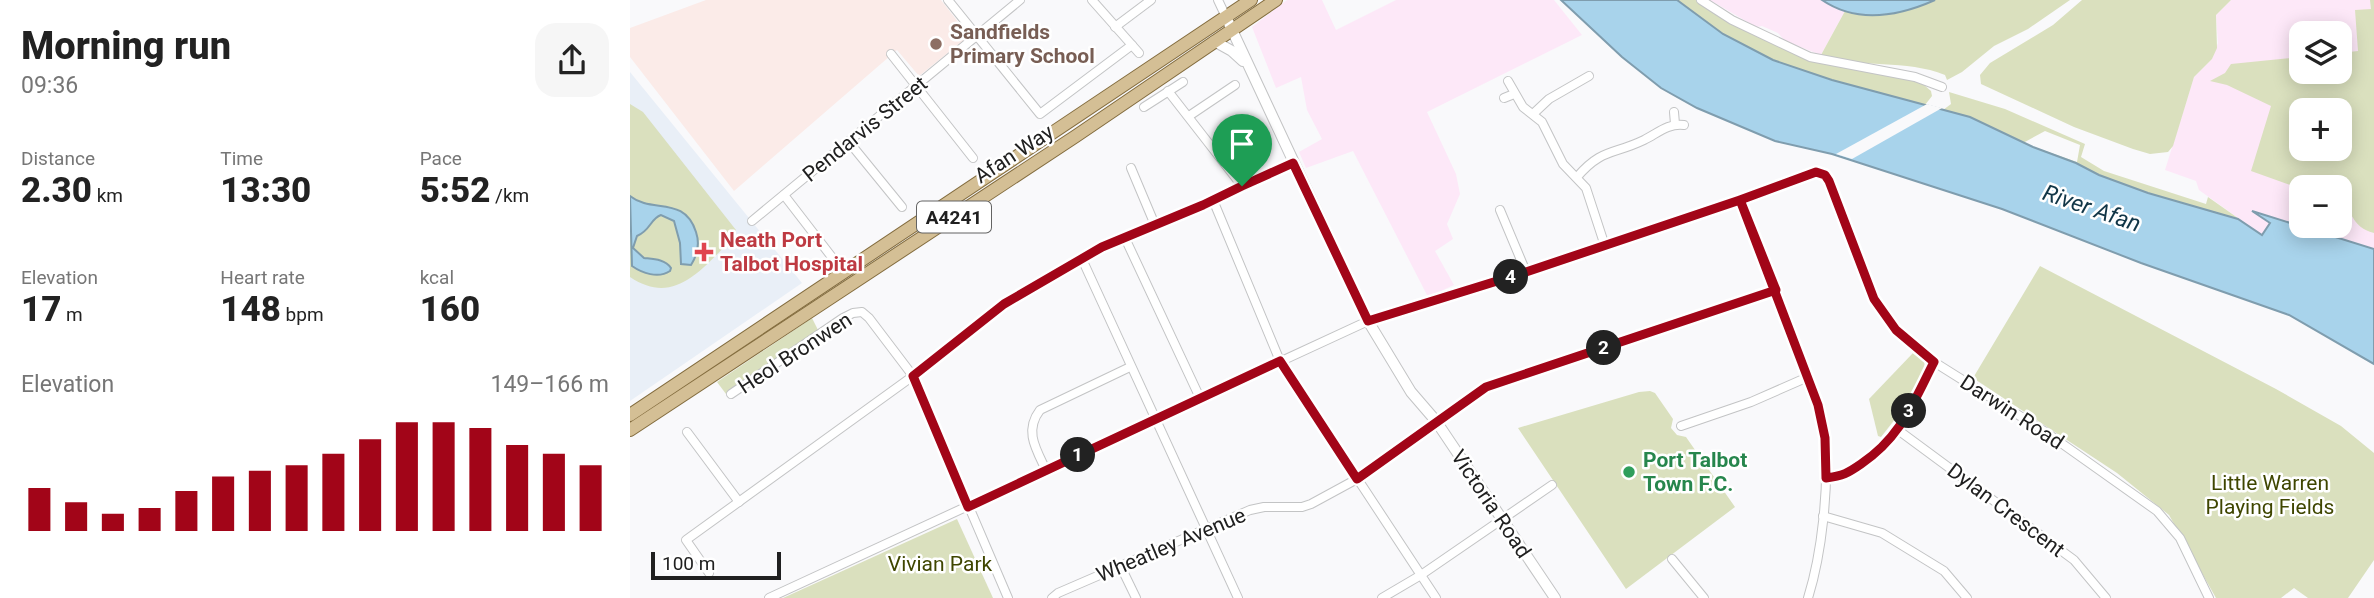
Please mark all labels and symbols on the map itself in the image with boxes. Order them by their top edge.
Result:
place label: Sandfields Primary School [950,20,1095,68]
marker: Sandfields Primary School [928,36,944,52]
street label: Pendarvis Street [798,71,932,187]
pin [1212,114,1272,186]
street label: Afan Way [970,120,1058,188]
water label: River Afan [2039,179,2144,238]
road number: A4241 [917,202,991,232]
place label: Neath Port Talbot Hospital [720,228,863,276]
marker: Neath Port Talbot Hospital [694,242,714,262]
pin: 4 [1494,260,1528,294]
street label: Heol Bronwen [734,307,856,399]
pin: 2 [1586,330,1622,366]
street label: Darwin Road [1956,370,2068,454]
pin: 3 [1892,394,1926,428]
pin: 1 [1060,438,1096,472]
street label: Victoria Road [1446,445,1536,563]
place label: Port Talbot Town F.C. [1643,448,1747,496]
street label: Dylan Crescent [1943,458,2069,562]
marker: Port Talbot Town F.C. [1621,464,1637,480]
park label: Little Warren Playing Fields [2206,471,2334,519]
street label: Wheatley Avenue [1093,503,1249,587]
scale bar [651,549,780,581]
park label: Vivian Park [888,552,993,576]

